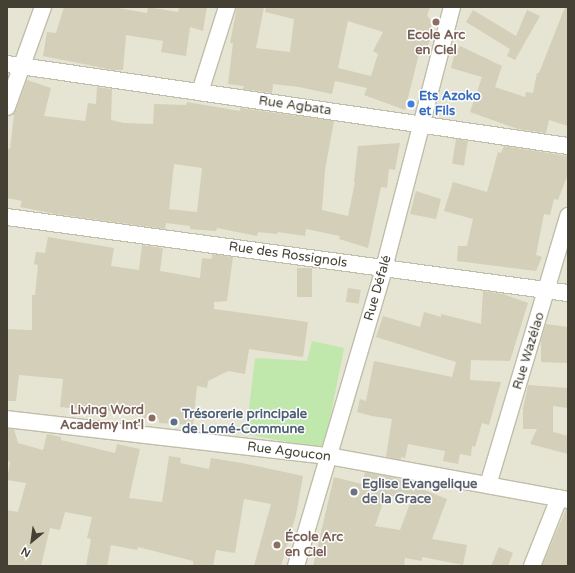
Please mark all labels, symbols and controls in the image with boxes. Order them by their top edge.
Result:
marker: Ecole Arc en Ciel [431,17,441,27]
place label: Ecole Arc en Ciel [407,28,465,59]
place label: Ets Azoko et Fils [419,89,481,120]
street label: Rue Agbata [258,93,332,119]
marker: Ets Azoko et Fils [406,99,416,109]
street label: Rue des Rossignols [228,239,348,271]
street label: Rue Défalé [361,253,395,323]
street label: Rue Wazélao [510,310,548,392]
place label: Living Word Academy Int'l [60,403,144,434]
place label: Trésorerie principale de Lomé-Commune [182,407,307,438]
marker: Living Word Academy Int'l [147,413,157,423]
marker: Trésorerie principale de Lomé-Commune [169,417,179,427]
street label: Rue Agoucon [246,439,332,465]
place label: Eglise Evangelique de la Grace [362,477,477,508]
marker: Eglise Evangelique de la Grace [349,487,359,497]
north arrow [12,521,52,561]
place label: École Arc en Ciel [285,530,343,561]
marker: École Arc en Ciel [272,540,282,550]
text: N [19,544,33,560]

